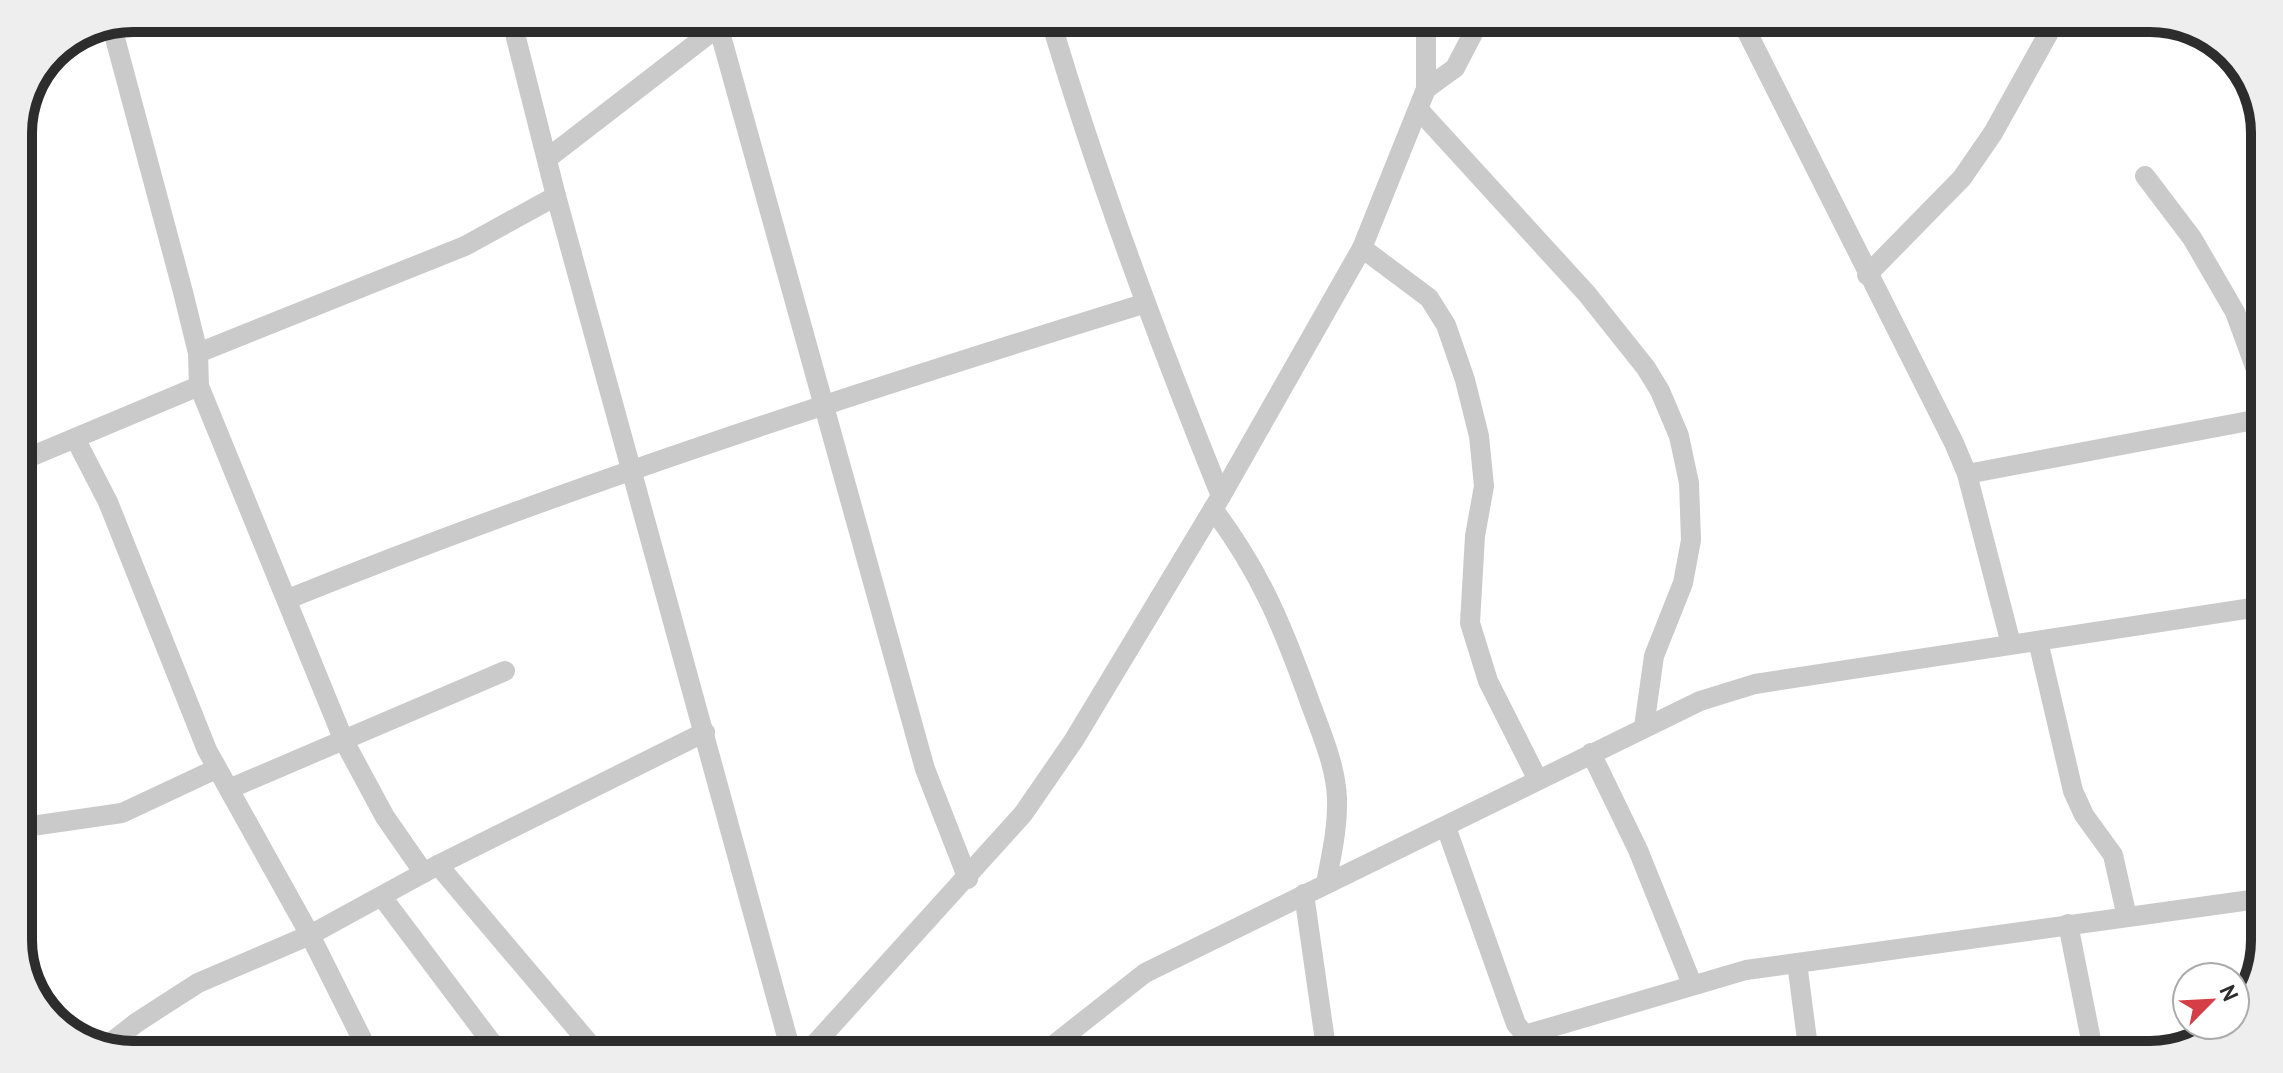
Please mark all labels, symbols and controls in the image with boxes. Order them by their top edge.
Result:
north arrow [2171,961,2251,1041]
text: N [2214,981,2245,1005]

